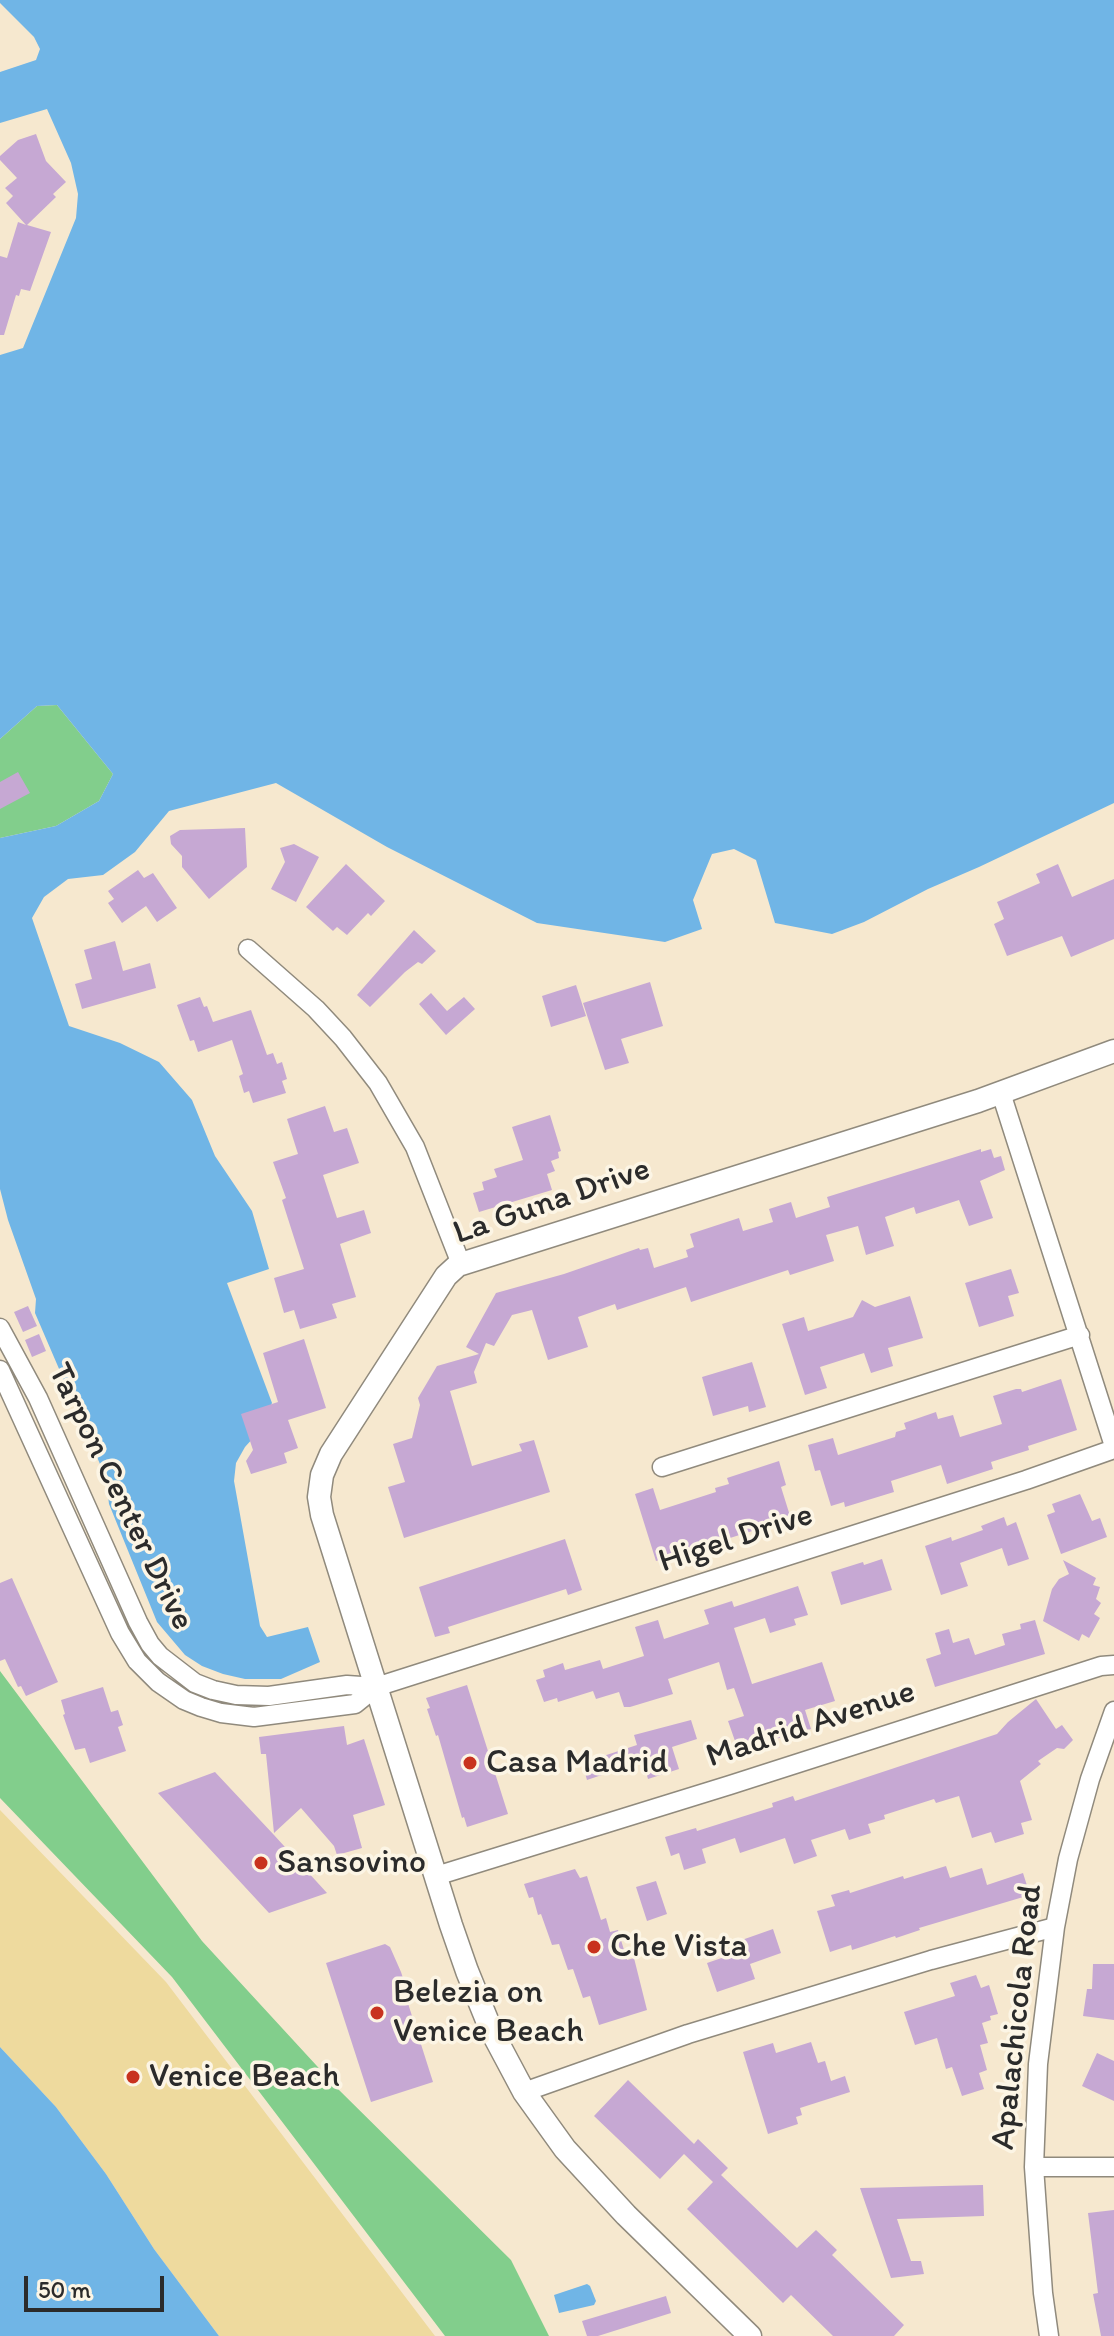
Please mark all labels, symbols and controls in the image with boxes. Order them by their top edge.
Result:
street label: La Guna Drive [448,1149,656,1255]
street label: Tarpon Center Drive [38,1357,202,1637]
street label: Higel Drive [654,1495,818,1583]
street label: Madrid Avenue [701,1672,921,1778]
place label: Casa Madrid [486,1743,668,1783]
marker: Casa Madrid [461,1754,479,1772]
place label: Sansovino [277,1843,426,1883]
marker: Sansovino [252,1854,270,1872]
street label: Apalachicola Road [984,1882,1052,2152]
place label: Che Vista [610,1927,747,1967]
marker: Che Vista [585,1938,603,1956]
place label: Belezia on Venice Beach [393,1973,584,2052]
marker: Belezia on Venice Beach [368,2004,386,2022]
place label: Venice Beach [149,2057,340,2097]
marker: Venice Beach [124,2068,142,2086]
scale bar [28,2260,168,2310]
text: 50 m [38,2275,91,2304]

